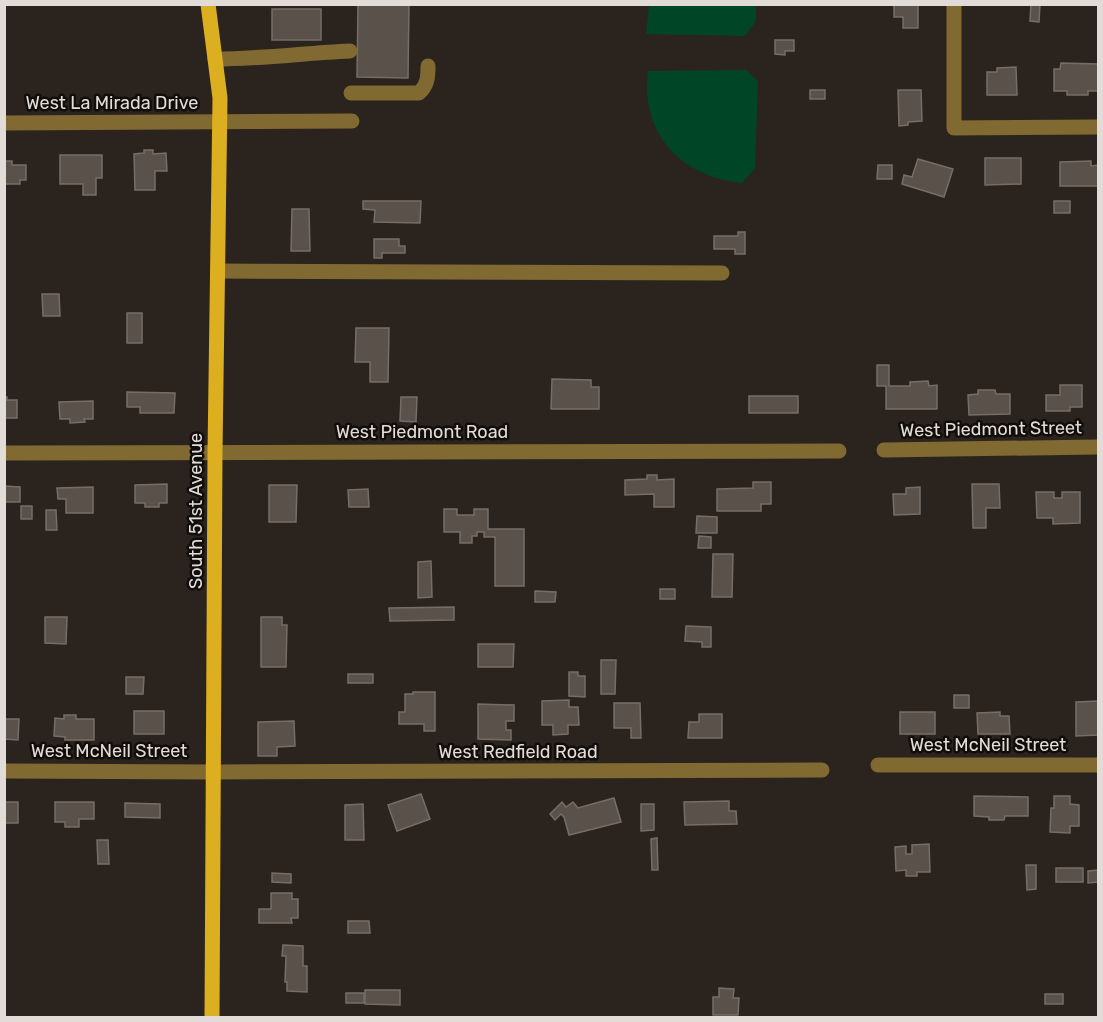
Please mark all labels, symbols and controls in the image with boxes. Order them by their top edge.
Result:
street label: West La Mirada Drive [26,92,198,114]
street label: West Piedmont Street [900,416,1082,442]
street label: West Piedmont Road [336,421,508,443]
street label: South 51st Avenue [185,433,207,589]
street label: West McNeil Street [910,734,1066,756]
street label: West McNeil Street [31,740,187,762]
street label: West Redfield Road [438,741,598,763]

